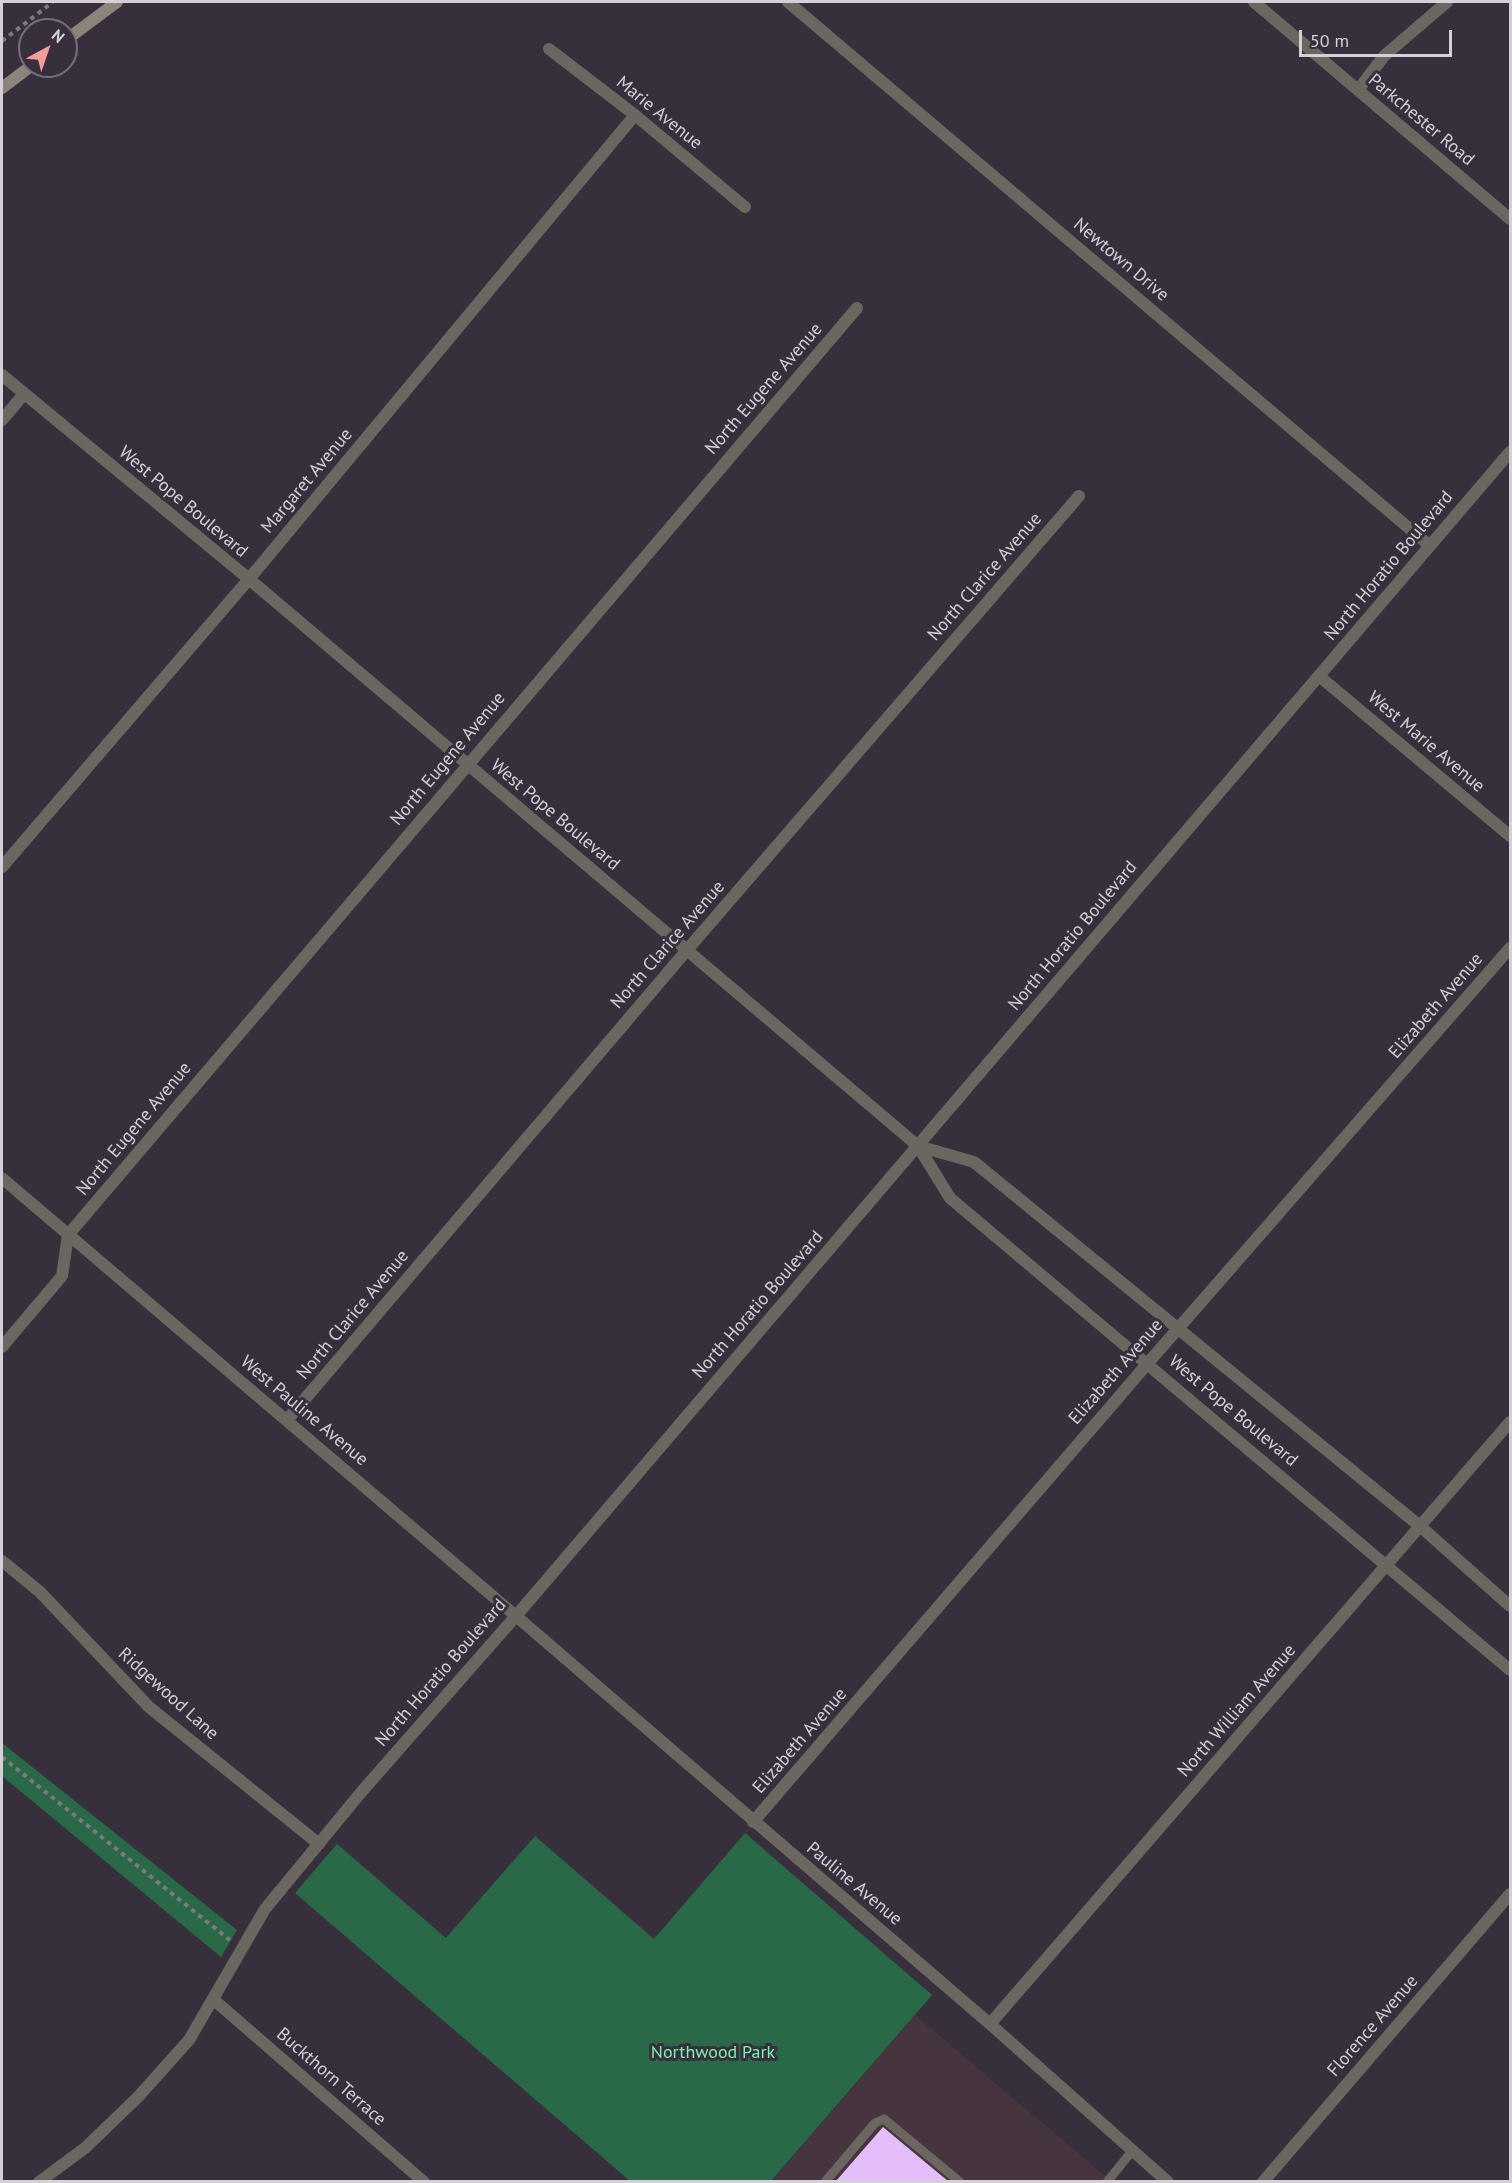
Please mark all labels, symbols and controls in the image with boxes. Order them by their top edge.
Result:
north arrow [18,18,78,78]
scale bar [1302,18,1455,56]
text: N [48,25,69,47]
text: 50 m [1310,29,1349,52]
street label: Parkchester Road [1364,69,1478,171]
street label: Marie Avenue [612,72,706,154]
street label: Newtown Drive [1069,214,1173,306]
street label: North Eugene Avenue [701,319,827,459]
street label: Margaret Avenue [257,424,357,538]
street label: West Pope Boulevard [114,442,252,562]
street label: North Horatio Boulevard [1320,487,1458,645]
street label: North Clarice Avenue [924,509,1046,645]
street label: West Marie Avenue [1363,687,1489,797]
street label: North Eugene Avenue [386,688,510,830]
street label: West Pope Boulevard [486,755,624,875]
street label: North Horatio Boulevard [1004,857,1142,1015]
street label: North Clarice Avenue [607,877,729,1013]
street label: Elizabeth Avenue [1384,949,1488,1063]
street label: North Eugene Avenue [72,1058,196,1200]
street label: North Horatio Boulevard [688,1227,828,1383]
street label: North Clarice Avenue [293,1246,413,1384]
street label: Elizabeth Avenue [1064,1315,1168,1429]
street label: West Pauline Avenue [236,1351,372,1471]
street label: West Pope Boulevard [1164,1351,1302,1471]
street label: North Horatio Boulevard [371,1595,511,1751]
street label: North William Avenue [1173,1640,1301,1782]
street label: Ridgewood Lane [113,1643,223,1745]
street label: Elizabeth Avenue [748,1684,852,1798]
street label: Pauline Avenue [802,1838,906,1930]
street label: Florence Avenue [1323,1971,1423,2081]
street label: Buckthorn Terrace [272,2024,390,2130]
park label: Northwood Park [651,2042,775,2064]

